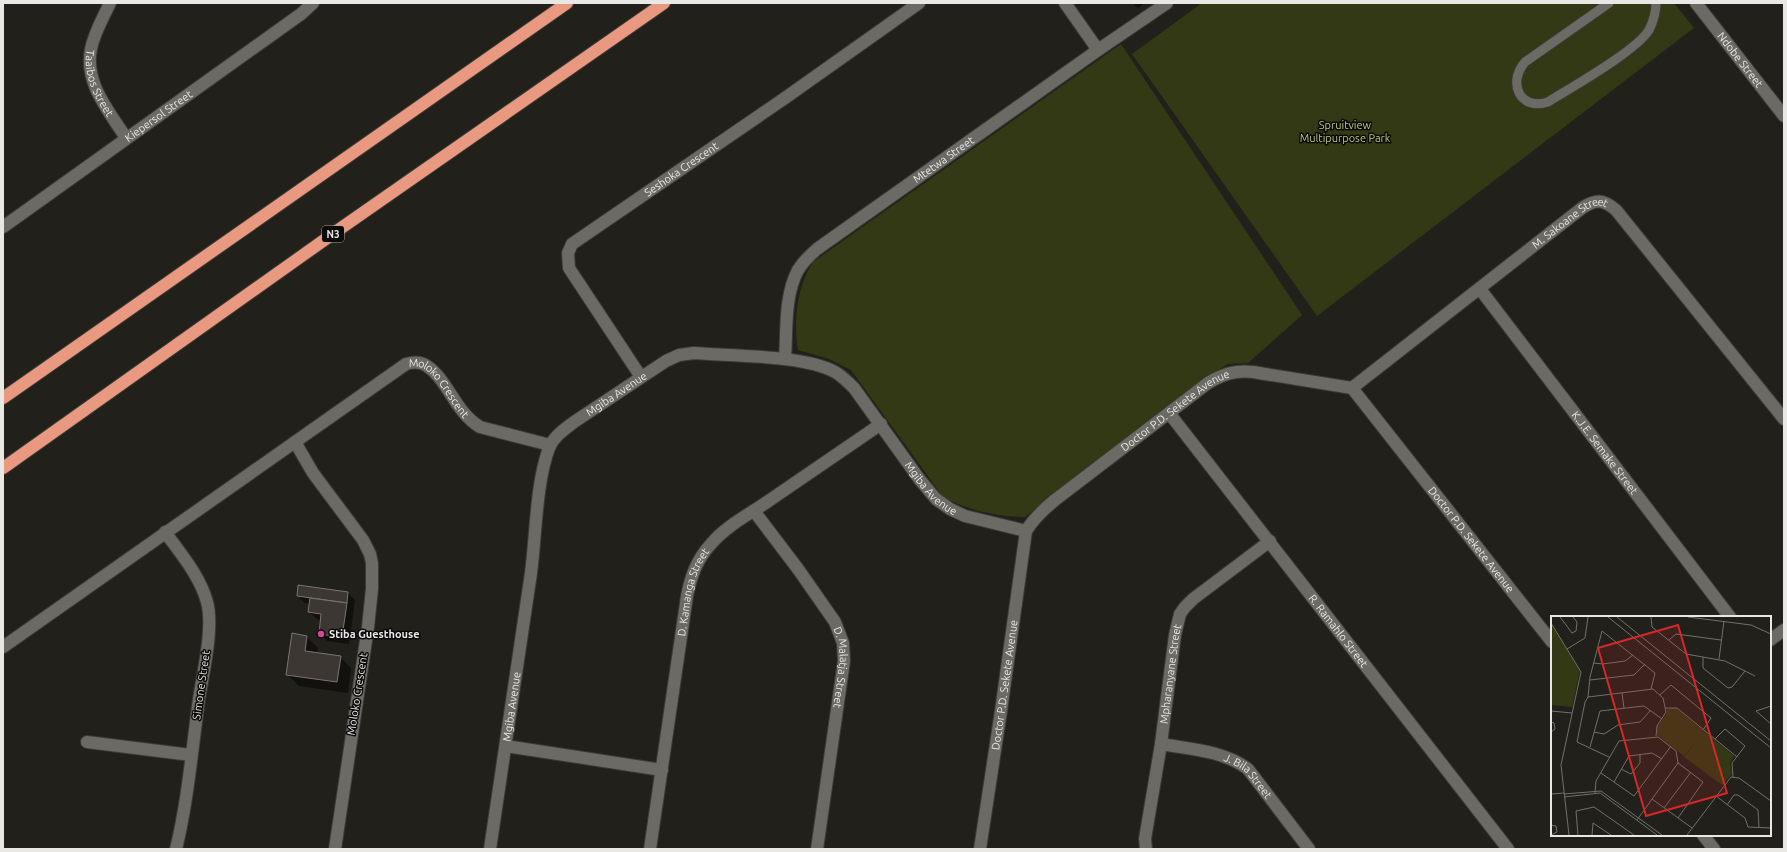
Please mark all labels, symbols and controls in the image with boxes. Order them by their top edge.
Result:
street label: Ndobe Street [1715,30,1766,90]
street label: Taaibos Street [84,49,116,119]
street label: Kiepersol Street [122,87,195,144]
park label: Spruitview Multipurpose Park [1300,119,1391,144]
street label: Mtetwa Street [911,133,977,185]
street label: Seshoka Crescent [642,139,721,199]
street label: M. Sakoane Street [1530,195,1611,251]
road number: N3 [322,226,344,242]
street label: Moloko Crescent [409,357,472,421]
street label: Doctor P.D. Sekete Avenue [1118,368,1231,453]
street label: Mgiba Avenue [584,369,649,418]
street label: K.J.E. Semake Street [1569,409,1641,497]
street label: Mgiba Avenue [903,459,959,517]
street label: Doctor P.D. Sekete Avenue [1426,484,1517,595]
street label: D. Kamanga Street [675,545,712,637]
street label: R. Ramahlo Street [1306,592,1371,670]
inset map [1551,616,1771,836]
street label: Doctor P.D. Sekete Avenue [989,619,1020,751]
street label: Mpharanyane Street [1158,622,1184,725]
street label: D. Malatja Street [831,625,850,709]
place label: Stiba Guesthouse [329,628,420,640]
marker: Stiba Guesthouse [316,629,326,639]
street label: Simone Street [190,649,212,720]
street label: Moloko Crescent [345,651,370,736]
street label: Mgiba Avenue [500,671,523,742]
street label: J. Bila Street [1222,751,1275,802]

